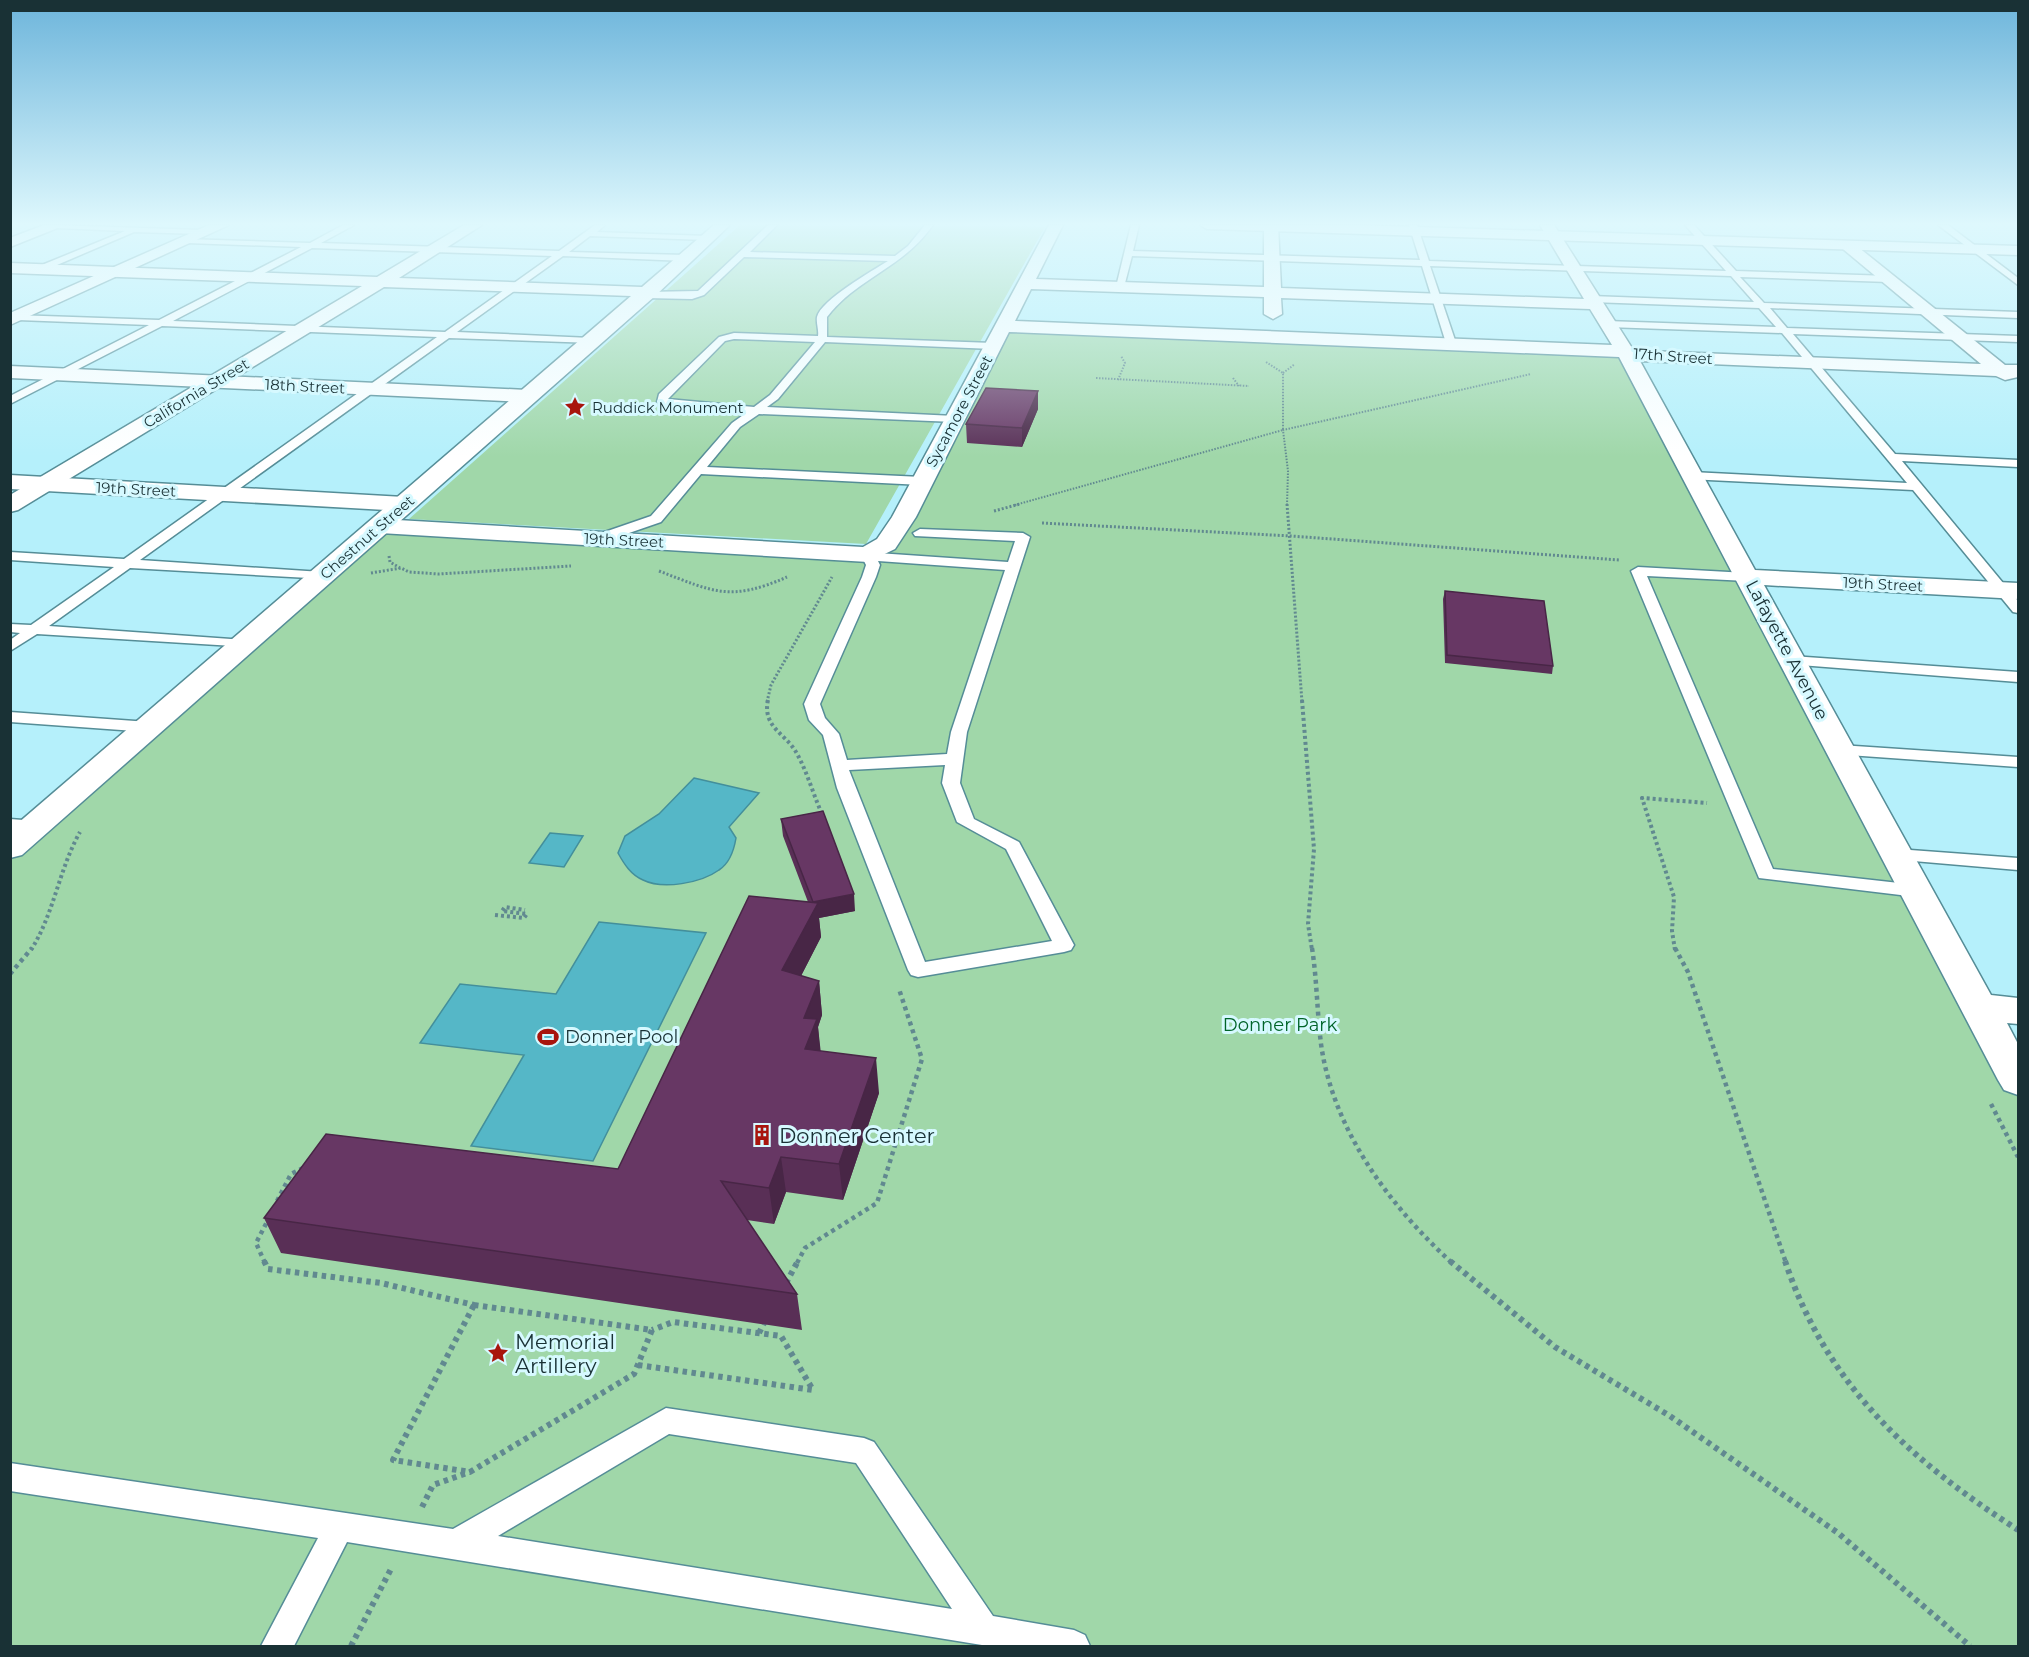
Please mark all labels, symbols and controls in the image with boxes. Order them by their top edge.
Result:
street label: 17th Street [1633,344,1713,368]
street label: Sycamore Street [922,352,996,470]
street label: California Street [140,354,252,432]
street label: 18th Street [264,374,346,398]
place icon: Ruddick Monument [563,395,587,419]
place label: Ruddick Monument [592,398,744,417]
street label: 19th Street [95,477,177,501]
street label: Chestnut Street [316,491,418,583]
street label: 19th Street [583,528,665,552]
street label: 19th Street [1842,572,1924,596]
street label: Lafayette Avenue [1741,576,1833,724]
park label: Donner Park [1223,1014,1337,1036]
sports icon: Donner Pool [536,1025,560,1049]
place label: Donner Pool [565,1026,678,1048]
building icon: Donner Center [750,1123,774,1147]
place label: Donner Center [779,1123,935,1148]
place label: Memorial Artillery [515,1329,615,1378]
place icon: Memorial Artillery [486,1341,510,1365]

